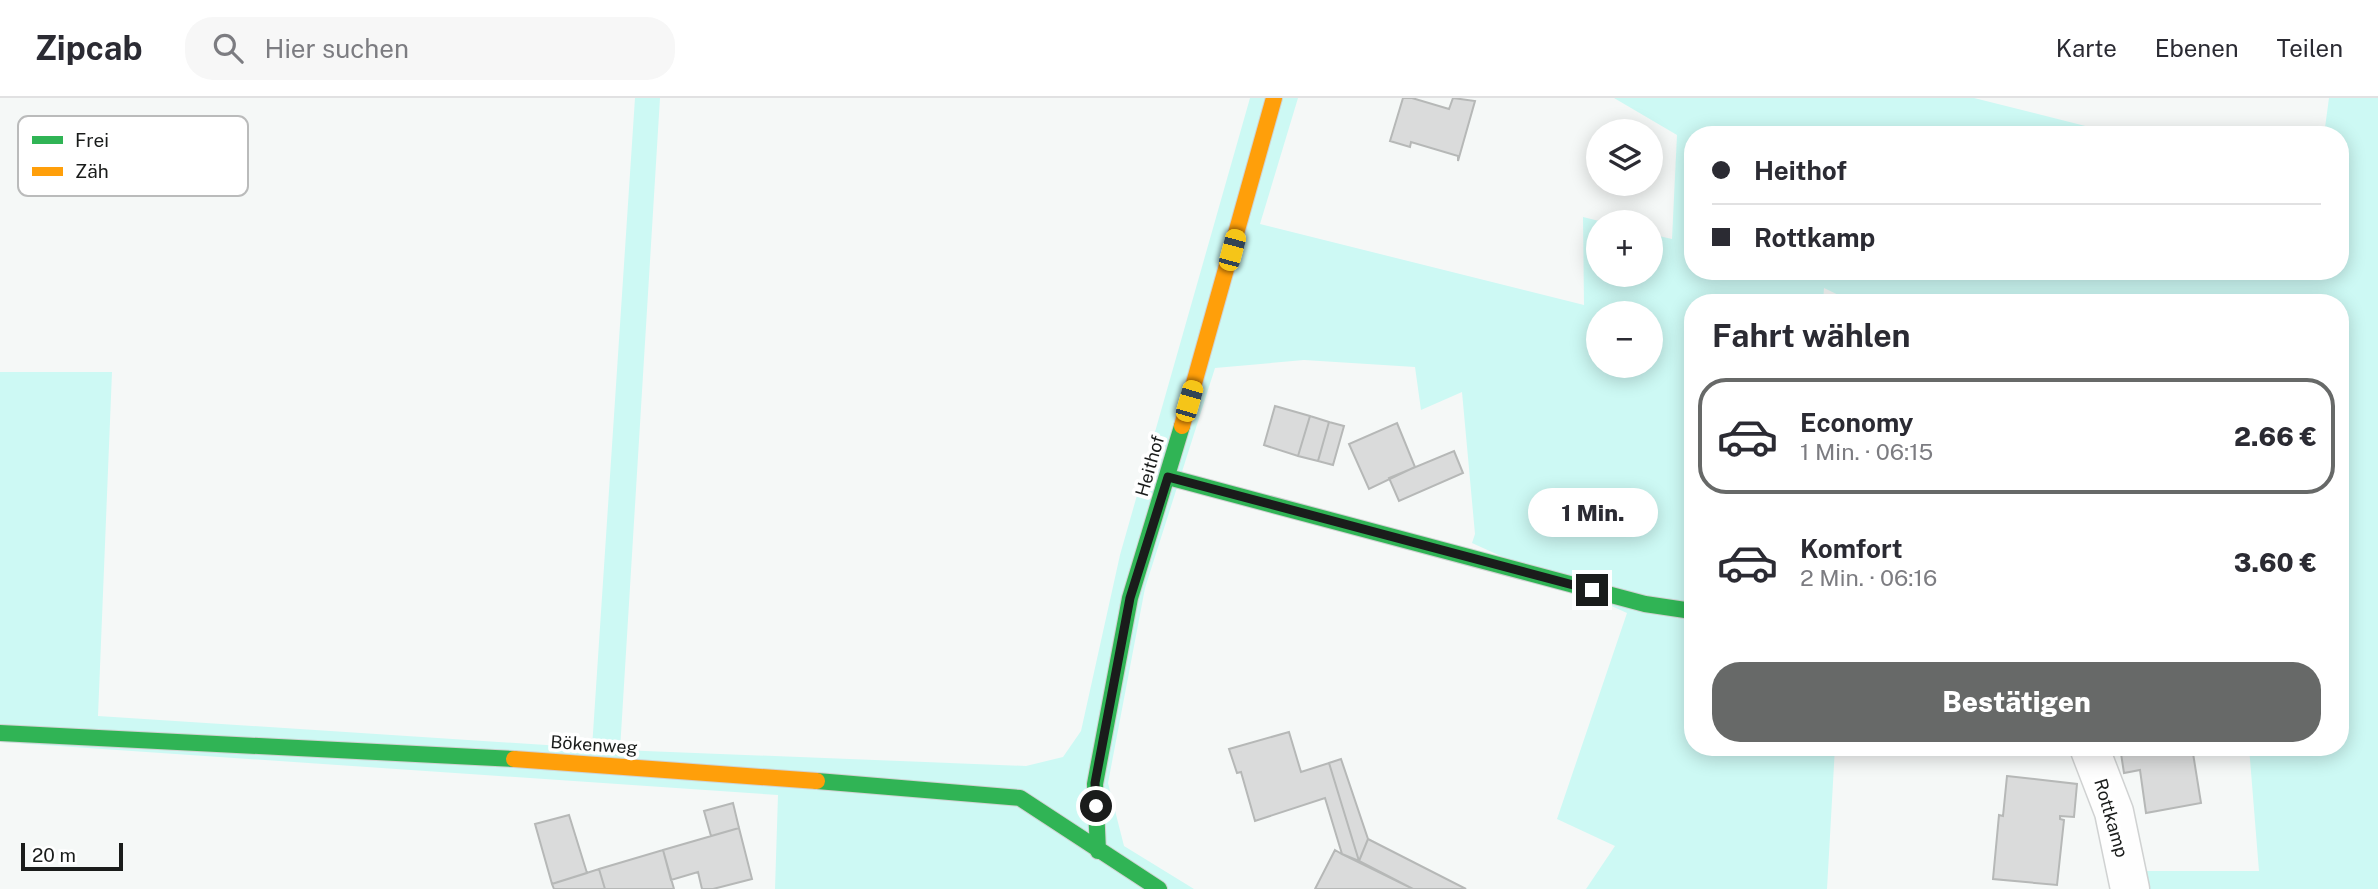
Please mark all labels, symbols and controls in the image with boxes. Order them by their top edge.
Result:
search box [185,17,675,80]
text: Zipcab [35,29,143,67]
icon: search [209,29,247,67]
text: Hier suchen [265,33,409,64]
text: Karte [2056,34,2117,62]
text: Ebenen [2155,34,2239,62]
text: Teilen [2277,34,2343,62]
legend [18,116,248,196]
map controls [1586,119,1663,378]
button: layers [1586,119,1663,196]
text: Frei [75,129,109,151]
text: Heithof [1754,155,1847,186]
text: Zäh [75,160,109,182]
button: + [1586,210,1663,287]
text: Rottkamp [1754,222,1875,253]
car [1217,227,1248,273]
button: − [1586,301,1663,378]
text: Fahrt wählen [1712,317,1911,354]
car [1174,378,1205,424]
icon: car [1716,405,1779,468]
text: Economy [1800,407,1913,438]
text: 2.66 € [2234,421,2317,452]
street label: Heithof [1131,433,1168,499]
text: 1 Min. · 06:15 [1800,438,1933,465]
callout: 1 Min. [1527,489,1657,538]
text: 1 Min. [1561,499,1625,526]
icon: car [1716,531,1779,594]
text: Komfort [1800,533,1902,564]
text: 3.60 € [2234,547,2317,578]
text: 2 Min. · 06:16 [1800,564,1937,591]
route end [1576,574,1608,606]
button: Bestätigen [1712,662,2321,742]
street label: Bökenweg [550,731,638,758]
street label: Rottkamp [2090,776,2133,860]
route start [1080,790,1112,822]
scale bar [21,840,122,872]
text: 20 m [32,844,76,866]

